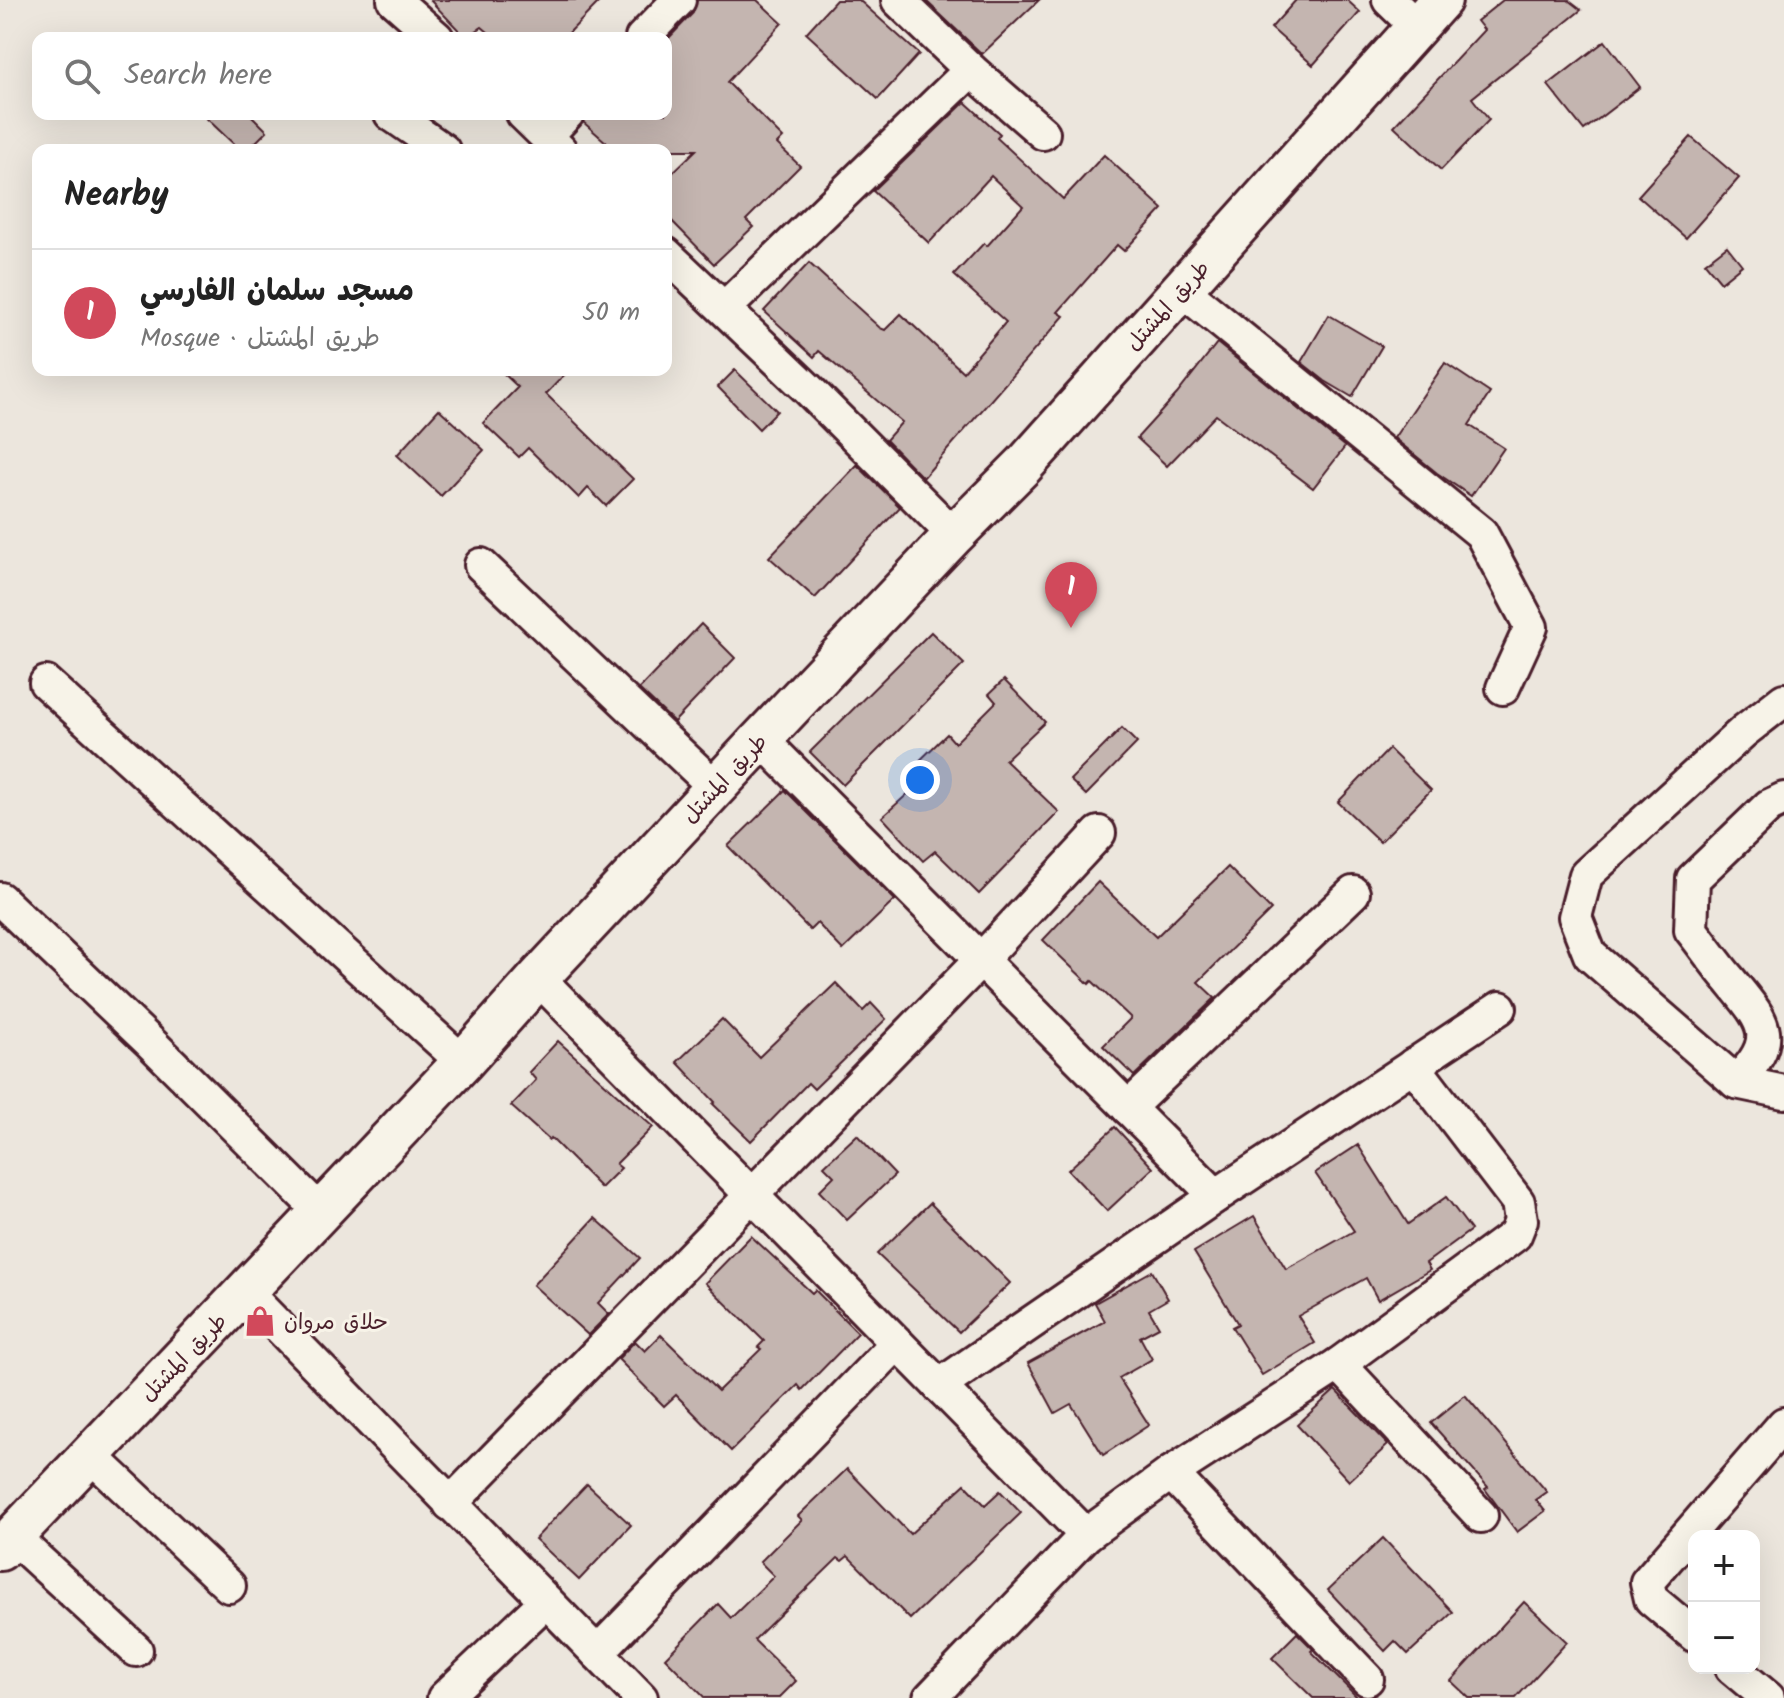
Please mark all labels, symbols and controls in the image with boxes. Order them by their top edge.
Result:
search box [32,32,672,120]
text: Search here [124,52,272,100]
icon: search [60,54,104,98]
text: Nearby [64,169,169,223]
street label: طريق المشتل [1118,253,1220,360]
text: مسجد سلمان الفارسي [140,268,414,316]
text: 1 [86,292,94,334]
text: 50 m [582,292,640,334]
text: Mosque · طريق المشتل [140,318,380,360]
pin: 1 [1045,562,1097,628]
street label: طريق المشتل [675,727,777,833]
your location [900,760,940,800]
shop icon: حلاق مروان [243,1304,277,1338]
street label: طريق المشتل [133,1306,237,1411]
place label: حلاق مروان [284,1306,388,1341]
map controls [1688,1530,1760,1674]
button: + [1688,1530,1760,1602]
button: − [1688,1602,1760,1674]

